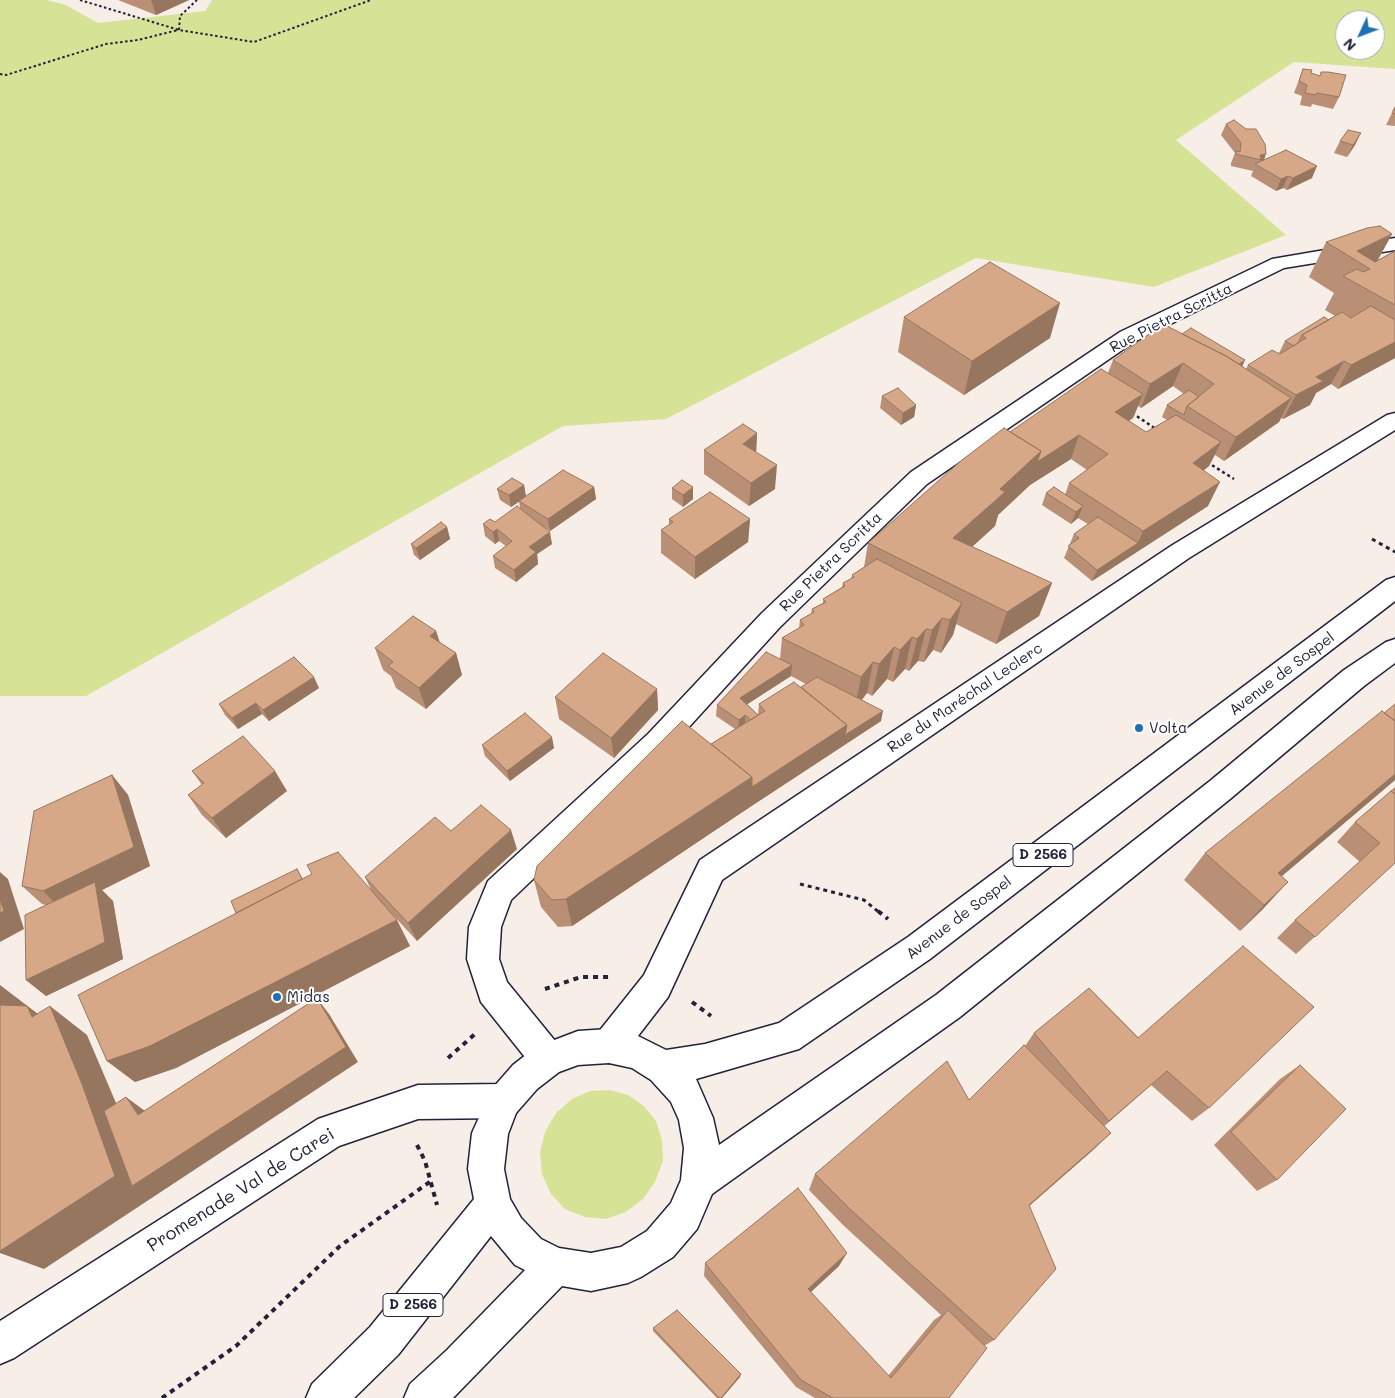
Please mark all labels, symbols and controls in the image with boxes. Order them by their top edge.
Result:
north arrow [1335,10,1385,60]
text: N [1339,35,1360,55]
street label: Rue Pietra Scritta [1107,279,1235,357]
street label: Rue Pietra Scritta [776,509,886,615]
street label: Avenue de Sospel [1226,629,1338,719]
street label: Rue du Maréchal Leclerc [884,639,1046,757]
place label: Volta [1149,719,1187,737]
marker: Volta [1133,722,1145,734]
road number: D 2566 [1013,844,1073,866]
street label: Avenue de Sospel [903,873,1015,963]
place label: Midas [287,988,330,1006]
marker: Midas [271,991,283,1003]
street label: Promenade Val de Carei [143,1123,339,1257]
road number: D 2566 [383,1294,443,1316]

